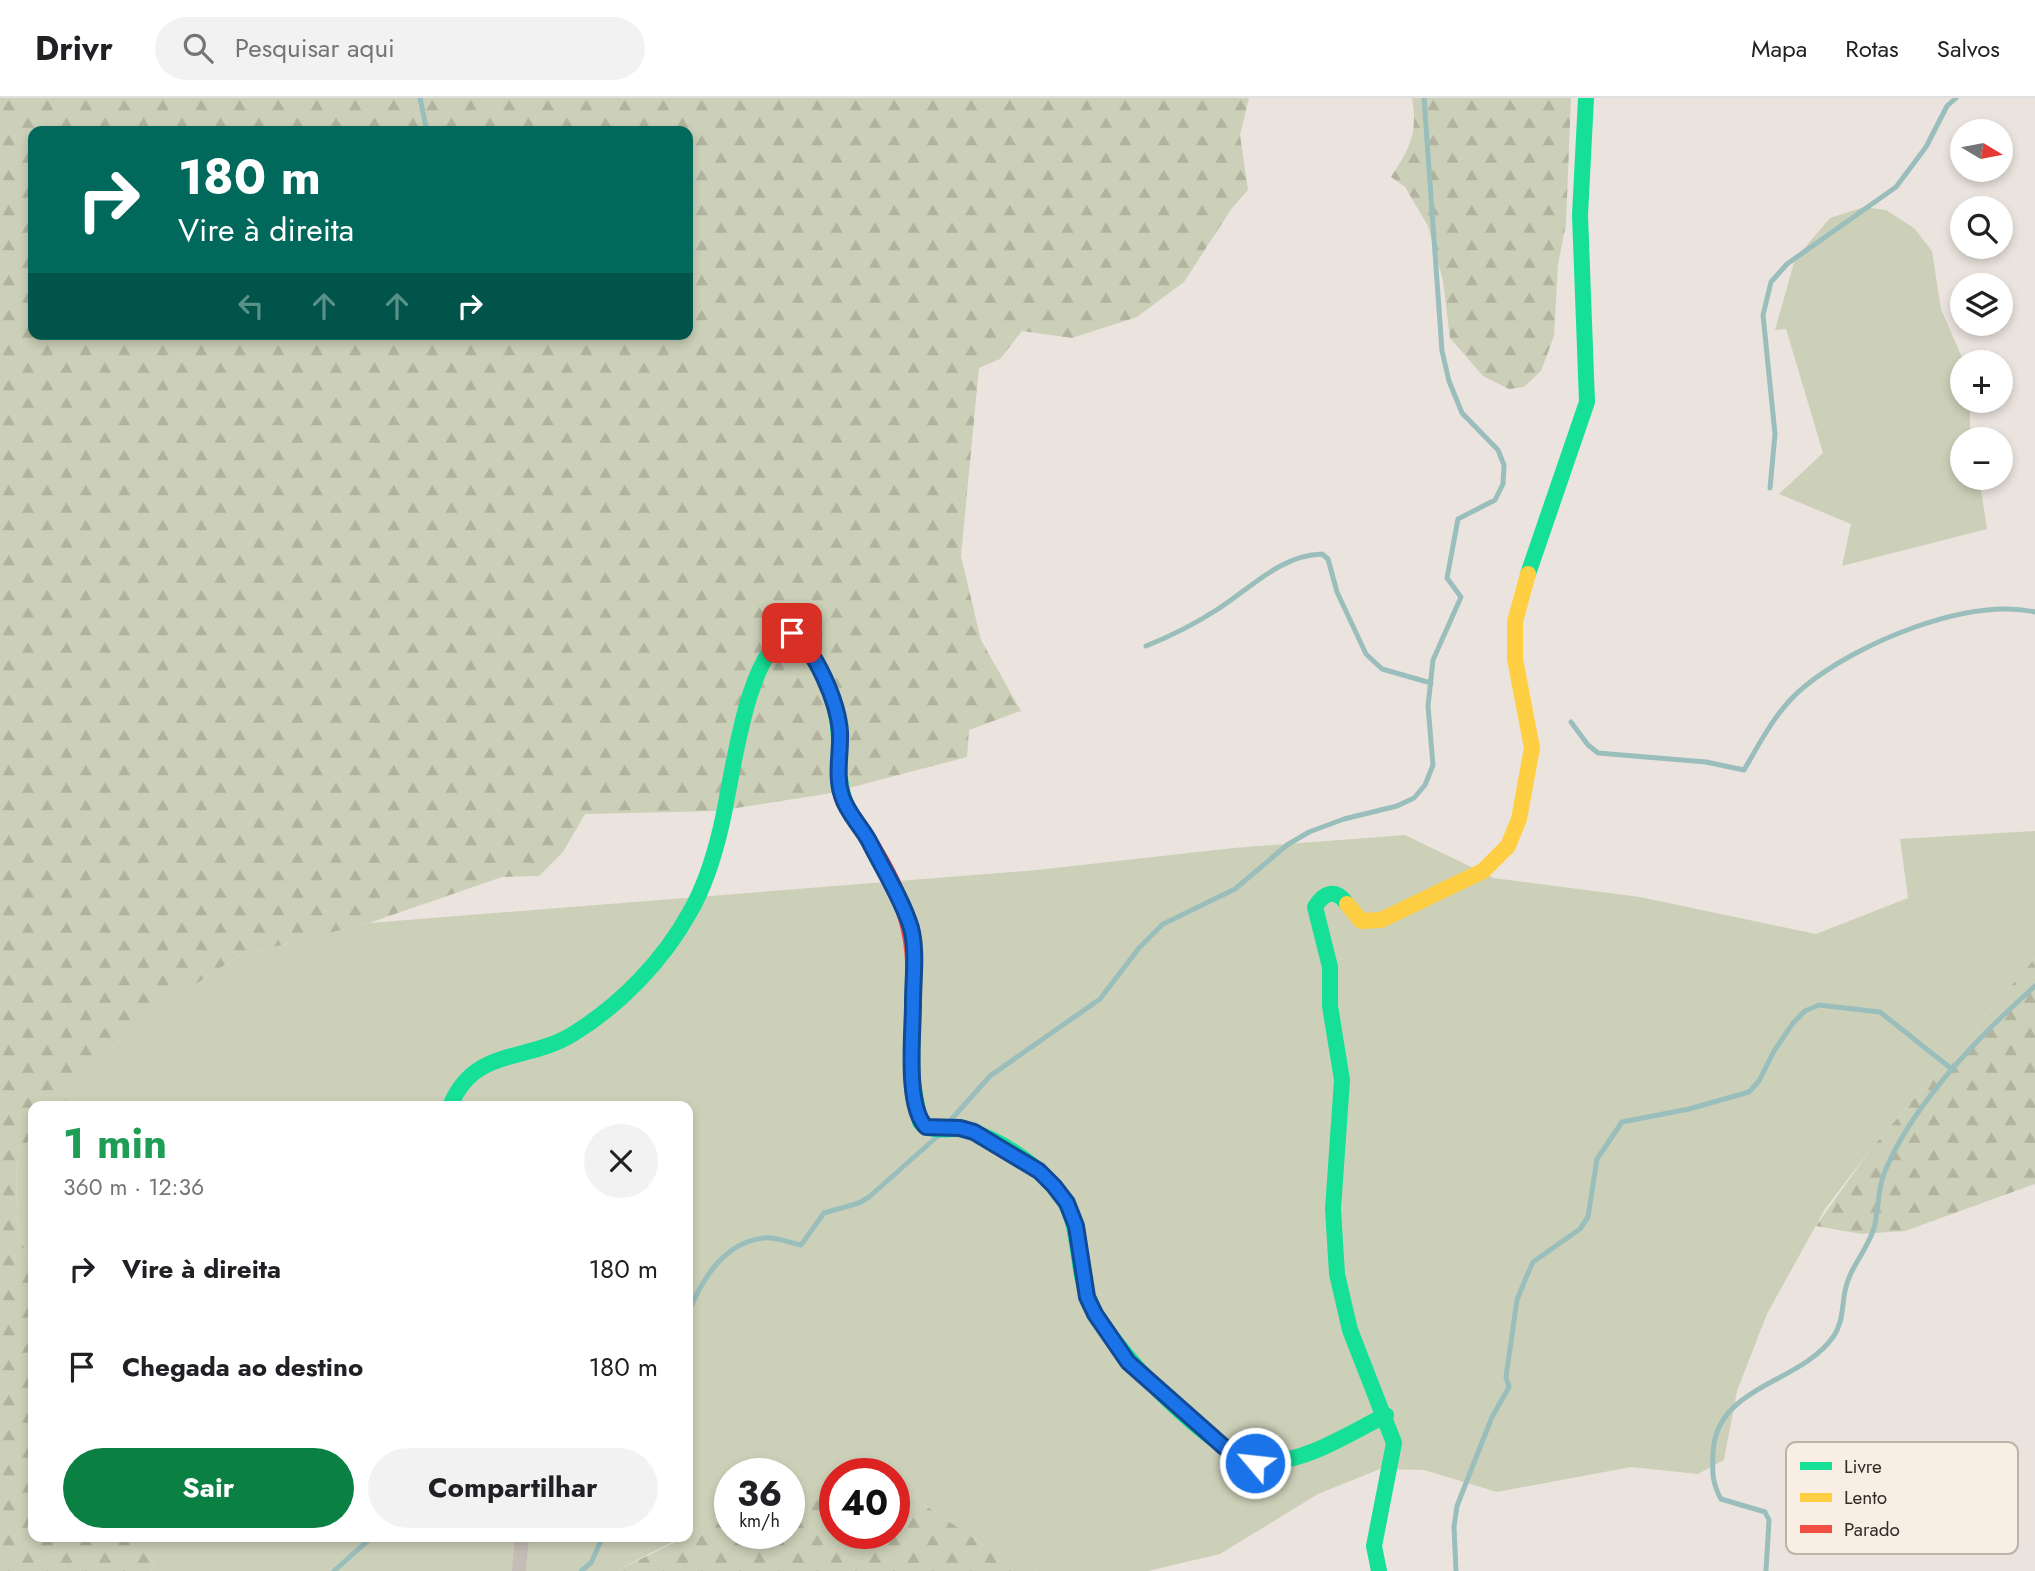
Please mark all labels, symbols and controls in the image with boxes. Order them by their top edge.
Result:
search box [155,17,645,80]
text: Drivr [35,25,113,72]
icon: search [179,29,217,67]
text: Pesquisar aqui [235,29,395,67]
text: Mapa [1751,31,1807,66]
text: Rotas [1845,31,1899,66]
text: Salvos [1937,31,2000,66]
north arrow [1950,119,2012,182]
map controls [1950,119,2013,490]
text: 180 m [178,142,321,212]
icon: right [63,154,154,245]
button: search [1950,196,2013,259]
text: Vire à direita [178,207,354,253]
button: layers [1950,273,2013,336]
icon: left [232,287,270,325]
icon: ahead [305,287,343,325]
icon: ahead [378,287,416,325]
icon: right [451,287,489,325]
button: + [1950,350,2013,413]
button: − [1950,427,2013,490]
pin [762,603,822,663]
icon: arrive [773,614,811,652]
text: 1 min [63,1113,167,1174]
button: close [584,1124,658,1198]
text: 360 m · 12:36 [63,1170,204,1204]
icon: right [63,1250,101,1288]
text: Vire à direita [122,1250,281,1288]
text: 180 m [588,1250,658,1288]
icon: arrive [63,1348,101,1386]
text: Chegada ao destino [122,1348,363,1386]
text: 180 m [588,1348,658,1386]
position arrow [1218,1426,1292,1500]
legend [1786,1442,2018,1554]
button: Sair [63,1448,354,1528]
button: Compartilhar [368,1448,658,1528]
text: Livre [1844,1453,1882,1480]
speed limit sign: 40 [819,1458,910,1549]
text: 36 [737,1469,782,1519]
text: Lento [1844,1484,1887,1511]
text: km/h [739,1508,780,1534]
text: Parado [1844,1516,1900,1543]

